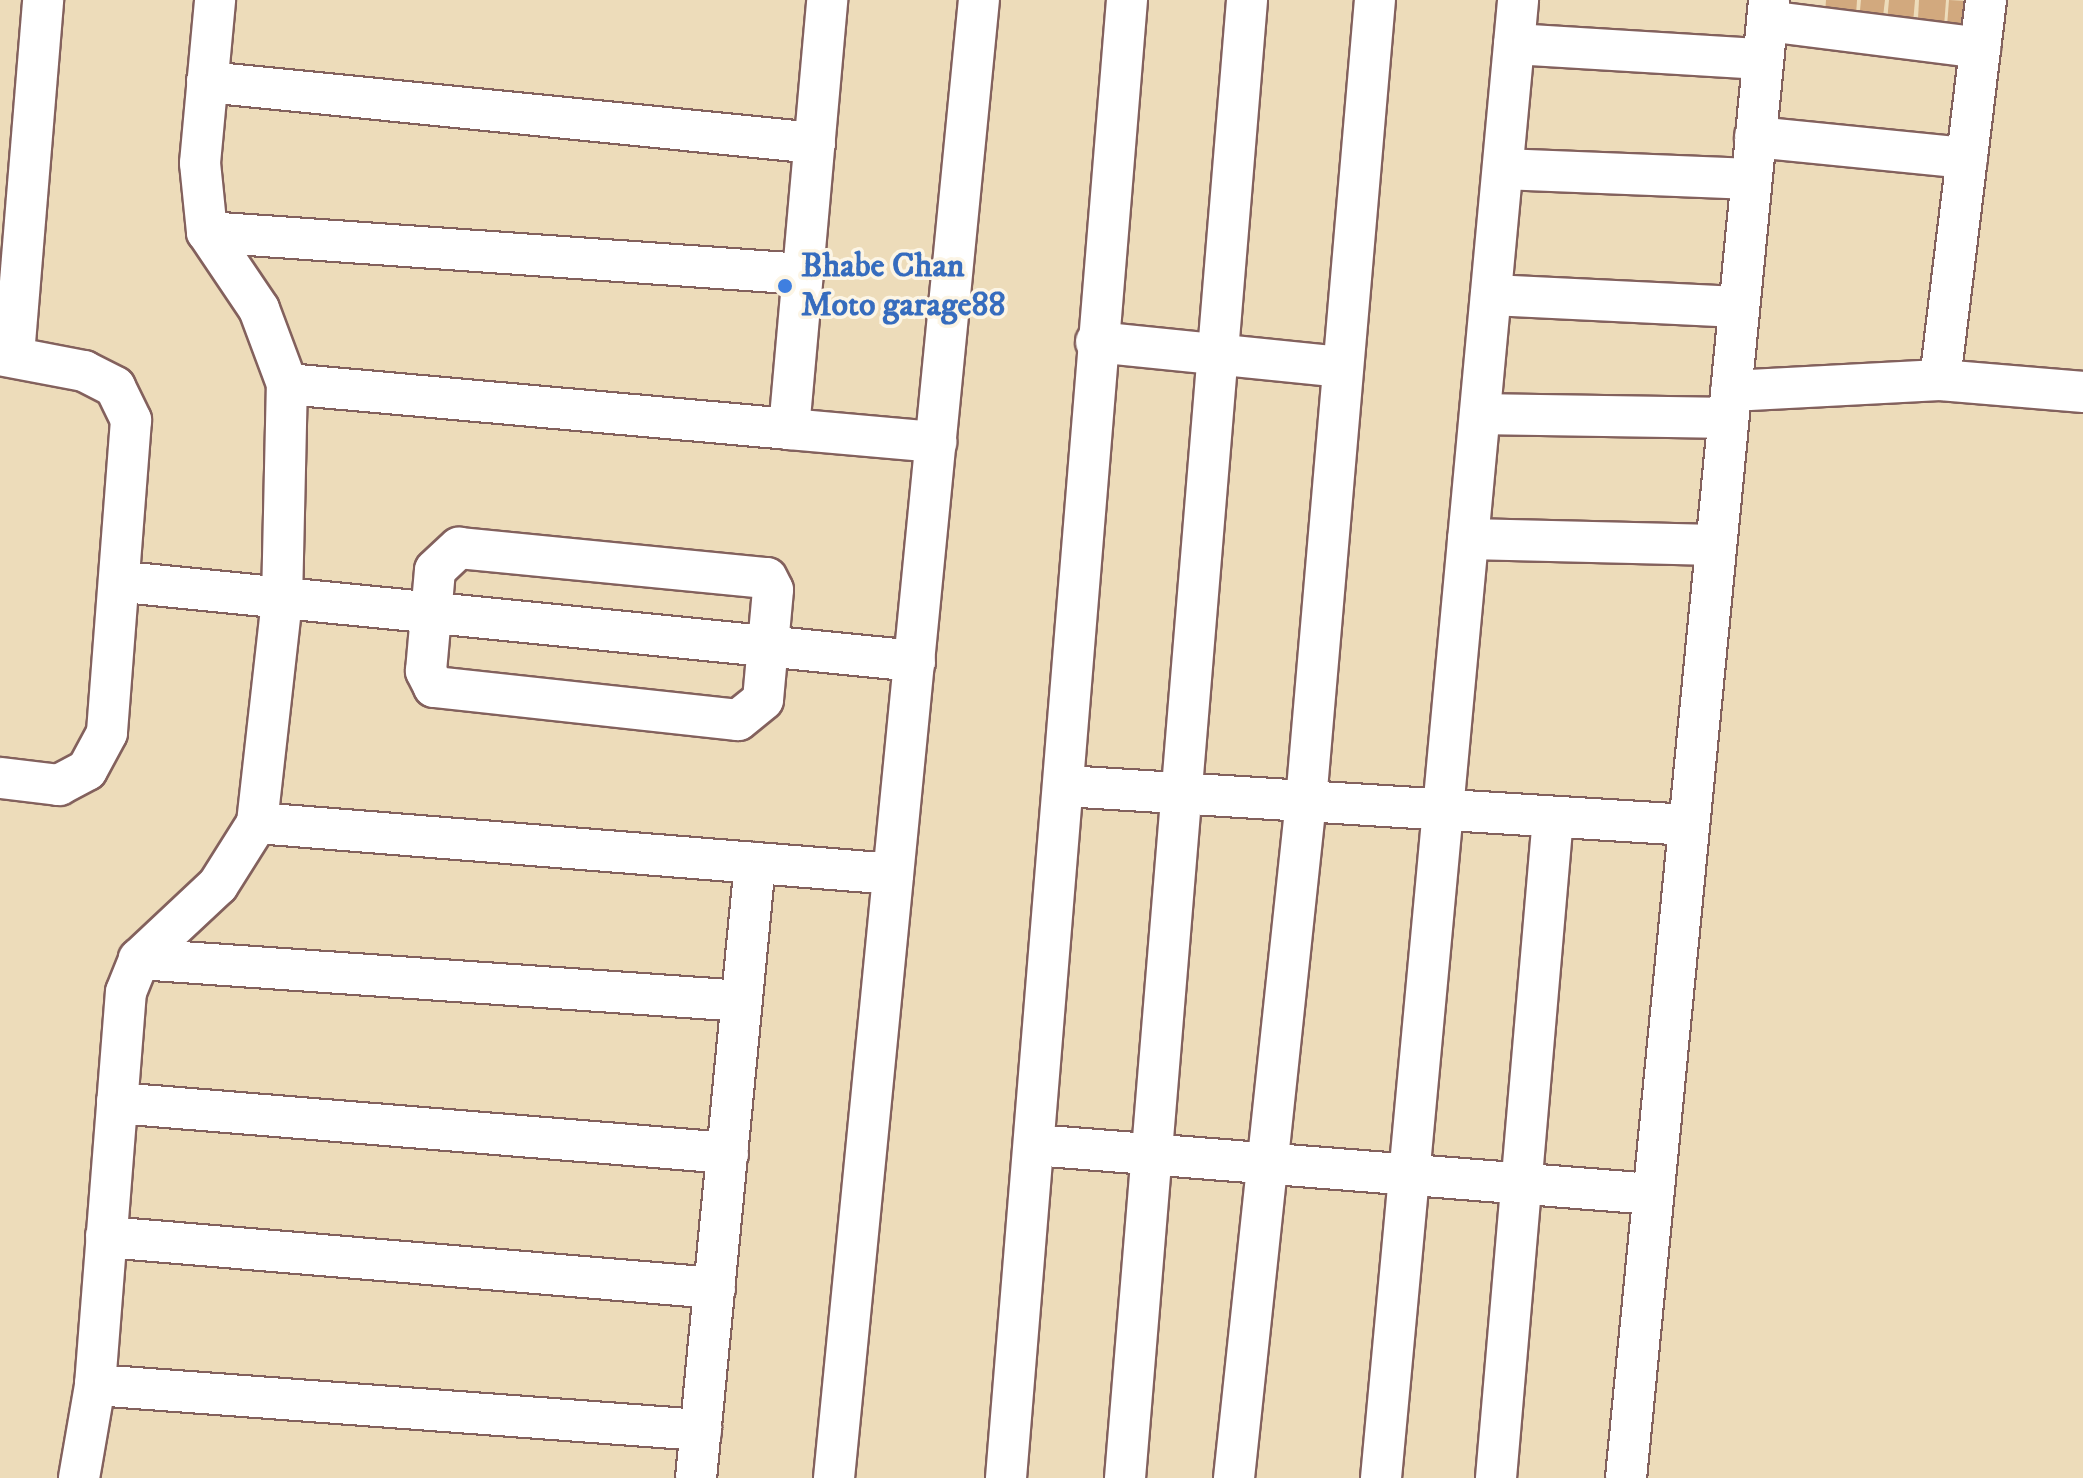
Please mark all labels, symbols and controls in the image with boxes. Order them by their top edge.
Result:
place label: Bhabe Chan Moto garage88 [801,246,1006,326]
marker: Bhabe Chan Moto garage88 [776,277,794,295]

